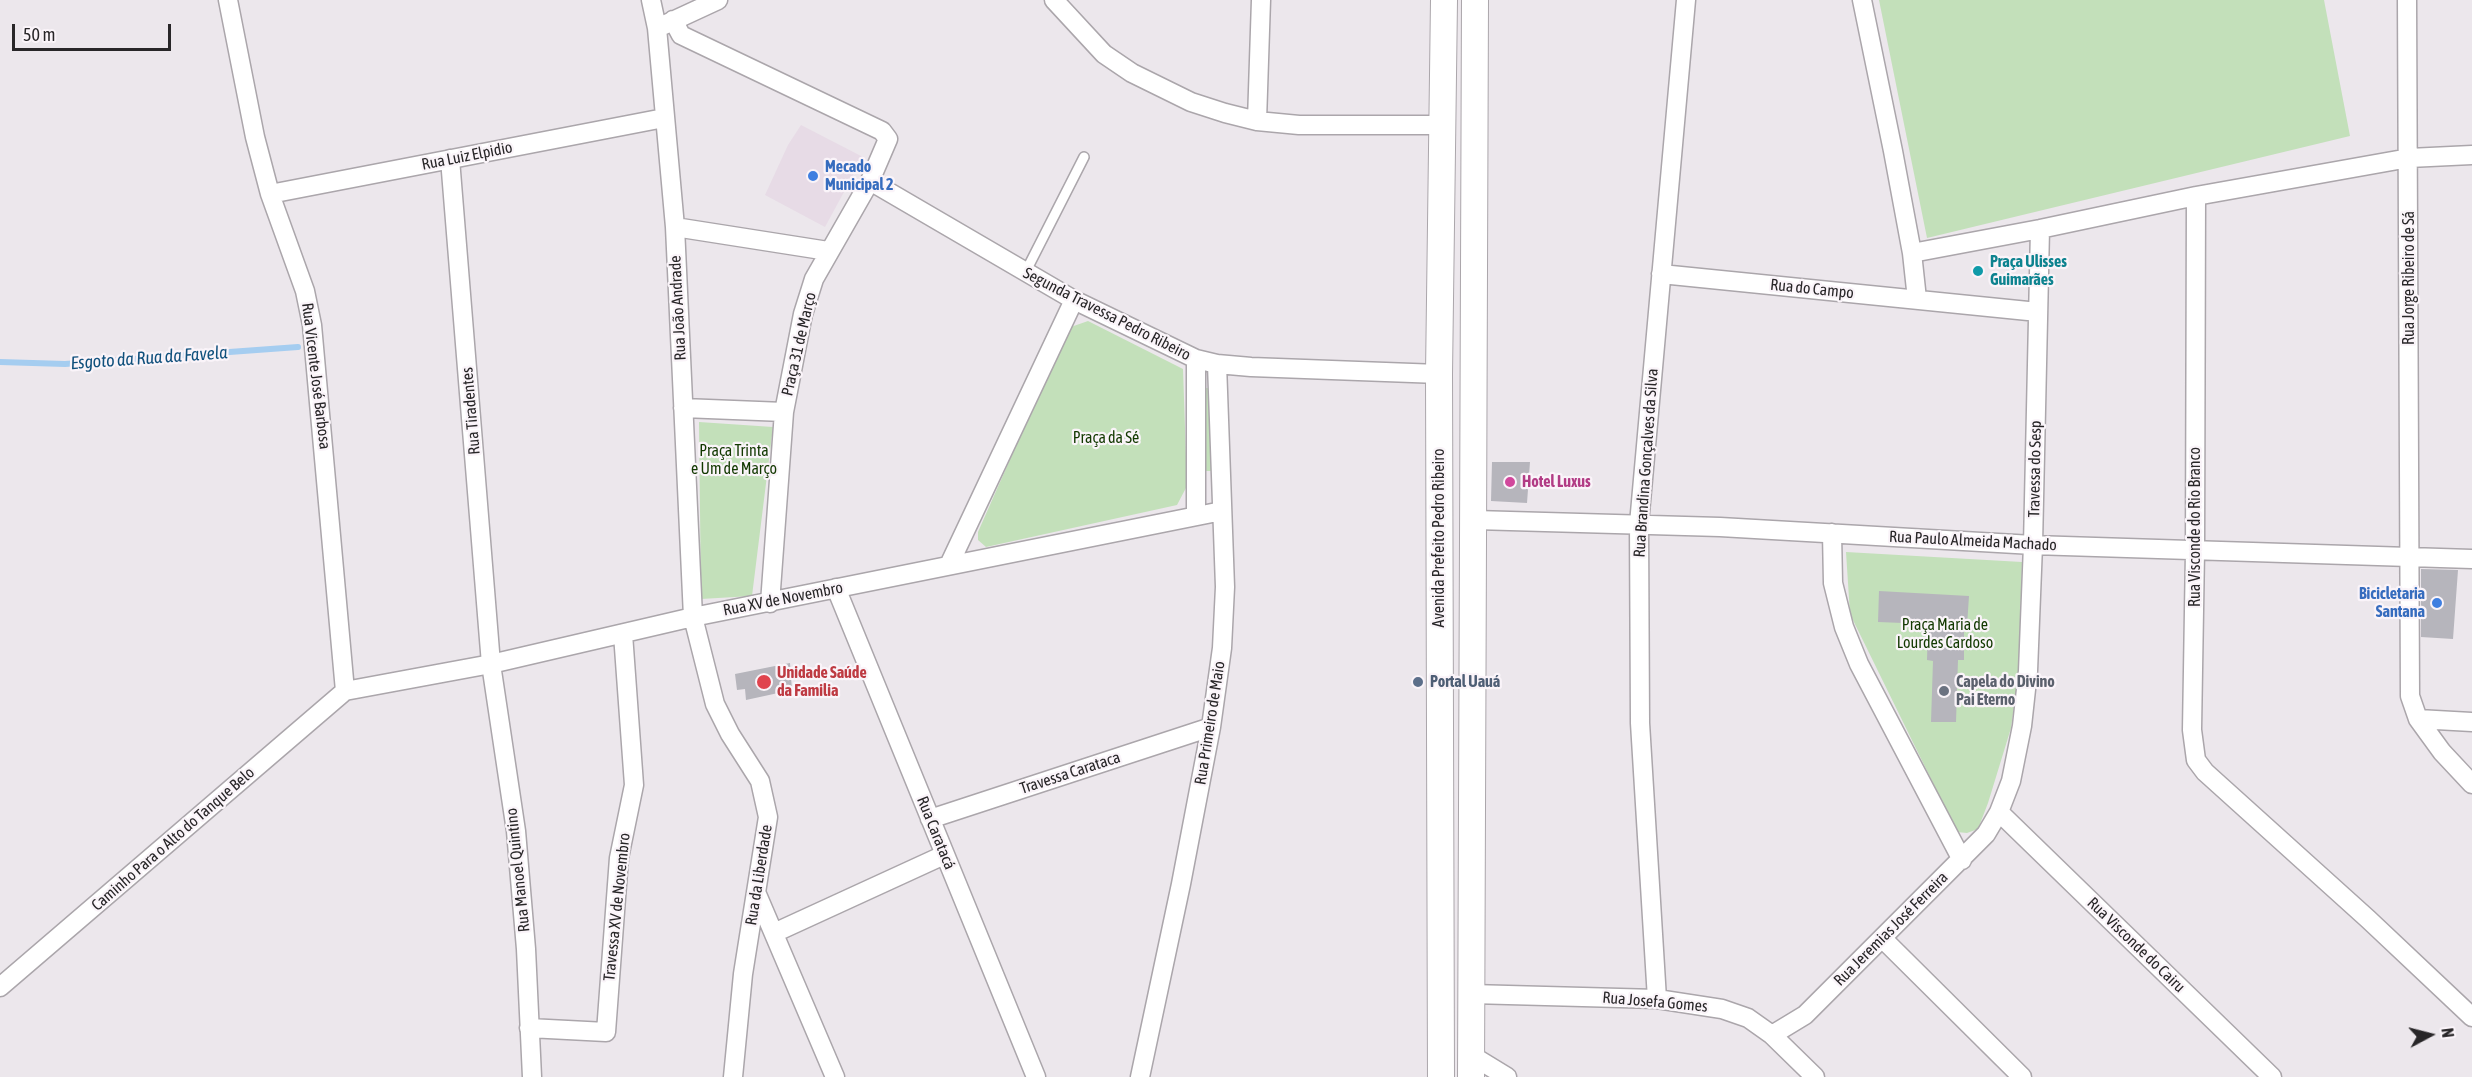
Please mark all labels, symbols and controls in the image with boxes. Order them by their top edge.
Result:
scale bar [15,12,174,50]
text: 50 m [23,24,55,45]
street label: Rua Luiz Elpidio [420,138,514,174]
place label: Mecado Municipal 2 [825,157,893,195]
marker: Mecado Municipal 2 [806,169,820,183]
street label: Rua Jorge Ribeiro de Sá [2399,211,2419,345]
place label: Praça Ulisses Guimarães [1990,252,2067,290]
street label: Rua João Andrade [666,255,690,361]
street label: Segunda Travessa Pedro Ribeiro [1020,263,1194,365]
marker: Praça Ulisses Guimarães [1971,264,1985,278]
street label: Rua do Campo [1769,275,1855,303]
street label: Praça 31 de Março [778,290,820,398]
street label: Rua Vicente José Barbosa [297,302,335,450]
water label: Esgoto da Rua da Favela [70,342,228,374]
street label: Rua Tiradentes [458,367,484,455]
street label: Rua Brandina Gonçalves da Silva [1630,368,1662,558]
street label: Travessa do Sesp [2025,420,2045,518]
park label: Praça da Sé [1073,428,1139,448]
park label: Praça Trinta e Um de Março [691,441,777,479]
street label: Rua Visconde do Rio Branco [2185,447,2205,607]
street label: Avenida Prefeito Pedro Ribeiro [1429,449,1449,627]
place label: Hotel Luxus [1522,472,1591,492]
marker: Hotel Luxus [1503,475,1517,489]
street label: Rua Paulo Almeida Machado [1889,527,2057,555]
street label: Rua XV de Novembro [722,578,844,620]
place label: Bicicletaria Santana [2359,584,2425,622]
marker: Bicicletaria Santana [2430,596,2444,610]
park label: Praça Maria de Lourdes Cardoso [1897,615,1993,653]
street label: Rua Primeiro de Maio [1191,660,1229,786]
place label: Unidade Saúde da Familia [777,663,867,701]
place label: Portal Uauá [1430,672,1500,692]
place label: Capela do Divino Pai Eterno [1956,672,2055,710]
marker: Unidade Saúde da Familia [755,673,773,691]
marker: Portal Uauá [1411,675,1425,689]
marker: Capela do Divino Pai Eterno [1937,684,1951,698]
street label: Travessa Carataca [1017,748,1123,798]
street label: Caminho Para o Alto do Tanque Belo [88,763,258,915]
street label: Rua Caratacá [913,794,959,872]
street label: Rua Manoel Quintino [502,807,534,933]
street label: Rua da Liberdade [742,823,776,927]
street label: Travessa XV de Novembro [600,832,634,982]
street label: Rua Jeremias José Ferreira [1830,868,1952,990]
street label: Rua Visconde do Cairu [2083,893,2189,997]
street label: Rua Josefa Gomes [1602,988,1708,1016]
north arrow [2400,1005,2460,1065]
text: N [2438,1027,2457,1039]

